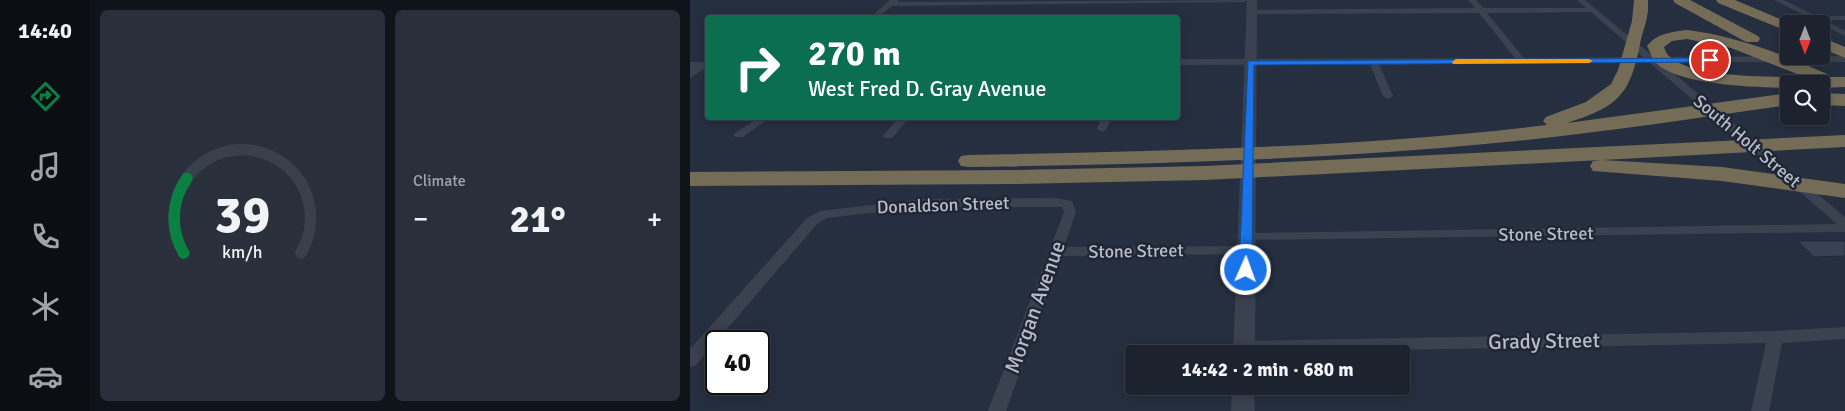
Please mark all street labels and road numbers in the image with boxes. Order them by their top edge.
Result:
street label: South Holt Street [1689,90,1805,192]
street label: Donaldson Street [876,192,1010,218]
street label: Stone Street [1498,222,1594,246]
street label: Morgan Avenue [999,237,1071,377]
street label: Stone Street [1088,239,1184,263]
street label: Grady Street [1488,327,1600,355]

